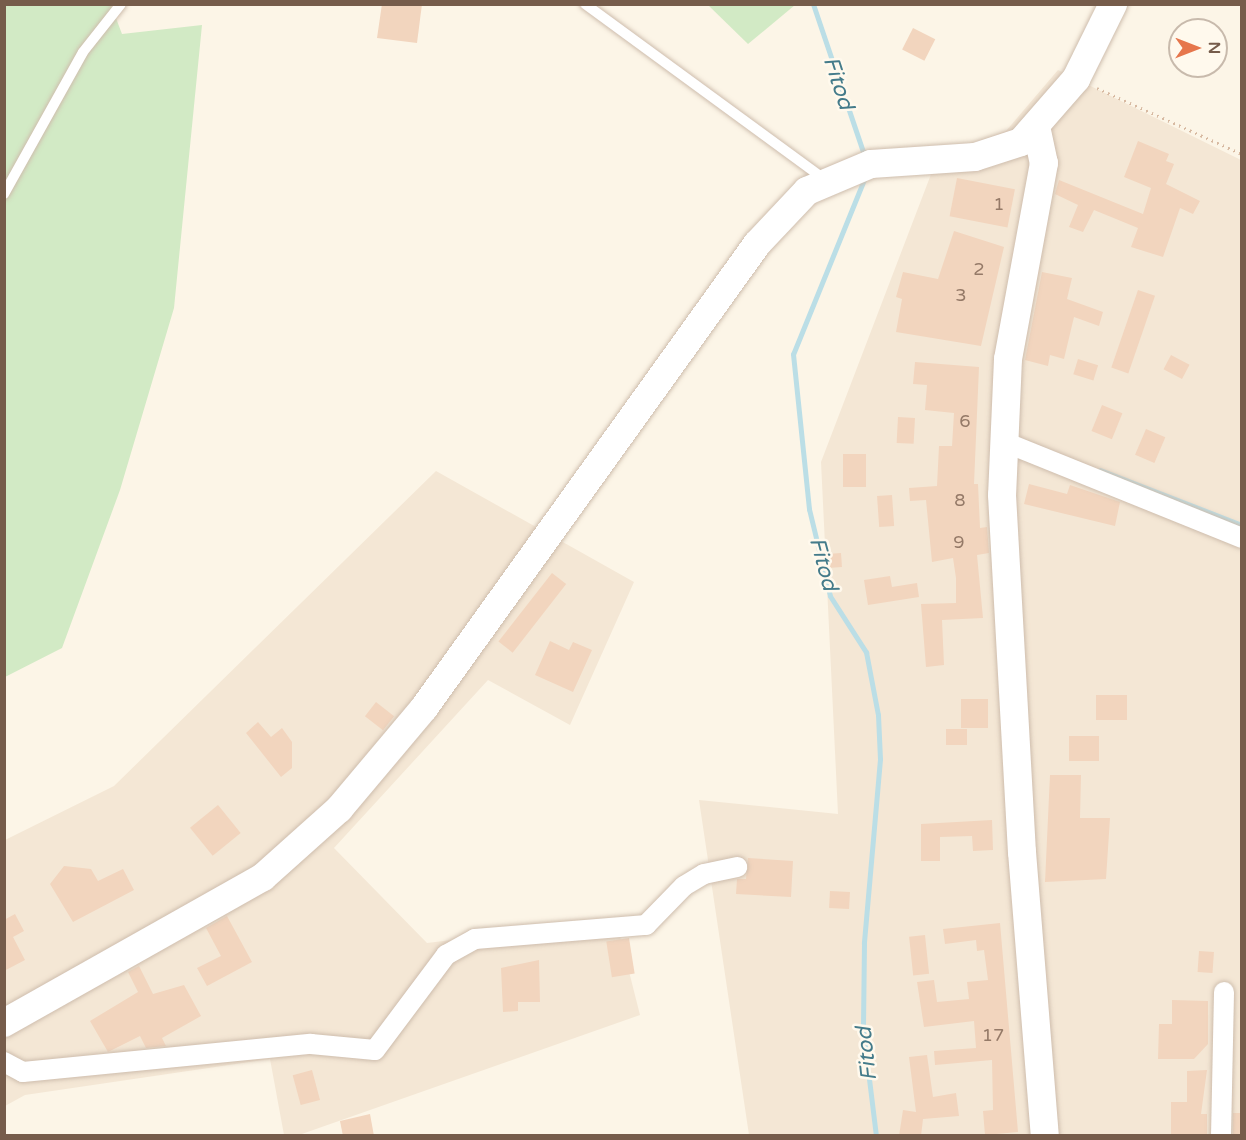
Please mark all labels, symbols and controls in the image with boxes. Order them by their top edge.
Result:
north arrow [1168,18,1228,78]
text: N [1204,42,1224,54]
water label: Fitod [817,53,859,113]
house number: 1 [993,193,1005,215]
house number: 2 [973,258,985,280]
house number: 3 [955,284,967,306]
house number: 6 [959,410,971,432]
house number: 8 [954,489,966,511]
house number: 9 [953,531,965,553]
water label: Fitod [803,534,843,594]
house number: 17 [982,1024,1004,1046]
water label: Fitod [851,1026,883,1082]

